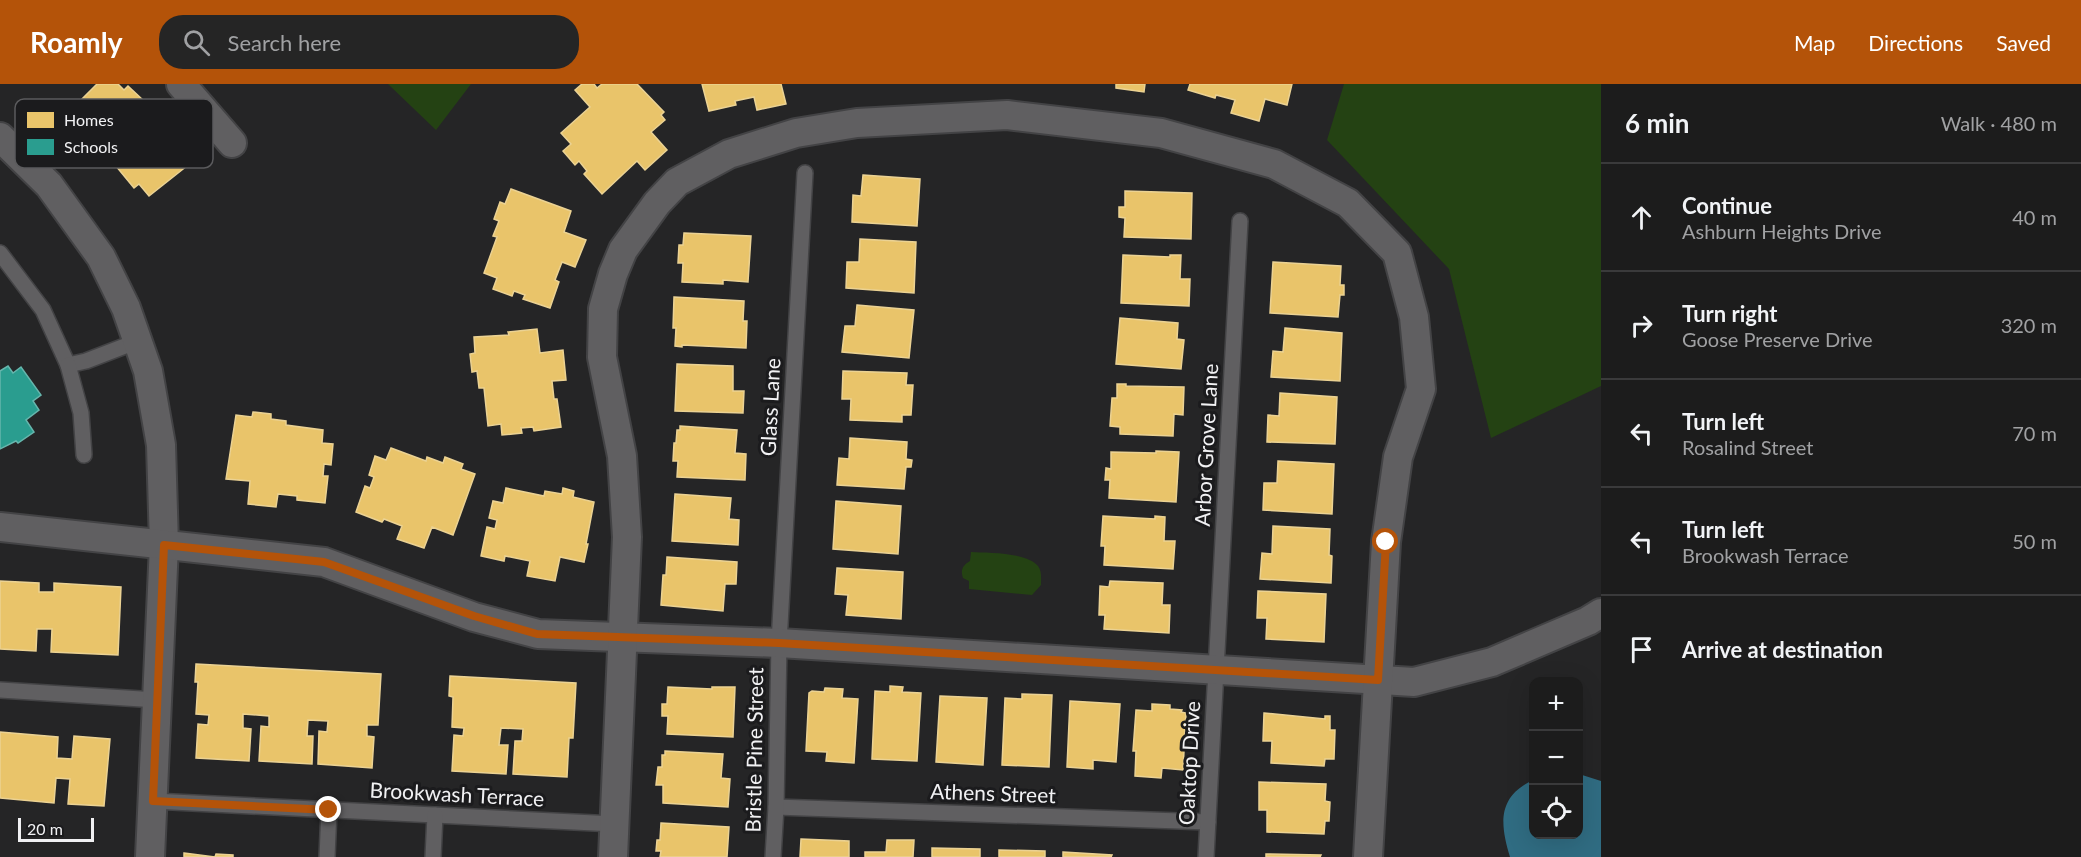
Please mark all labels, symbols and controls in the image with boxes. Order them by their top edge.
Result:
search box [159,15,579,69]
text: Roamly [30,25,123,59]
icon: search [180,26,213,59]
text: Search here [228,29,341,56]
text: Map [1794,30,1835,55]
text: Directions [1868,30,1963,55]
text: Saved [1996,30,2051,55]
legend [15,99,213,168]
text: 6 min [1625,107,1689,139]
text: Homes [64,110,114,129]
text: Walk · 480 m [1941,111,2057,135]
text: Schools [64,137,118,156]
text: Continue [1682,192,1772,219]
icon: ahead [1625,201,1658,234]
text: 40 m [2012,205,2057,229]
text: Ashburn Heights Drive [1682,219,1882,243]
text: Turn right [1682,300,1777,327]
icon: right [1625,309,1658,342]
text: 320 m [2001,313,2057,337]
text: Goose Preserve Drive [1682,327,1873,351]
street label: Glass Lane [754,357,785,457]
street label: Arbor Grove Lane [1189,363,1222,527]
text: Turn left [1682,408,1764,435]
icon: left [1625,417,1658,450]
text: 70 m [2012,421,2057,445]
text: Rosalind Street [1682,435,1813,459]
text: Turn left [1682,516,1764,543]
icon: left [1625,525,1658,558]
route start [1372,528,1398,554]
text: 50 m [2012,529,2057,553]
text: Brookwash Terrace [1682,543,1849,567]
icon: arrive [1625,633,1658,666]
text: Arrive at destination [1682,636,1883,663]
street label: Bristle Pine Street [740,667,767,833]
map controls [1529,677,1583,839]
button: + [1529,677,1583,731]
street label: Oaktop Drive [1173,700,1204,826]
button: − [1529,731,1583,785]
street label: Brookwash Terrace [369,776,545,811]
street label: Athens Street [930,778,1057,807]
button: locate [1529,785,1583,839]
route end [315,796,341,822]
scale bar [18,815,94,842]
text: 20 m [27,819,63,838]

